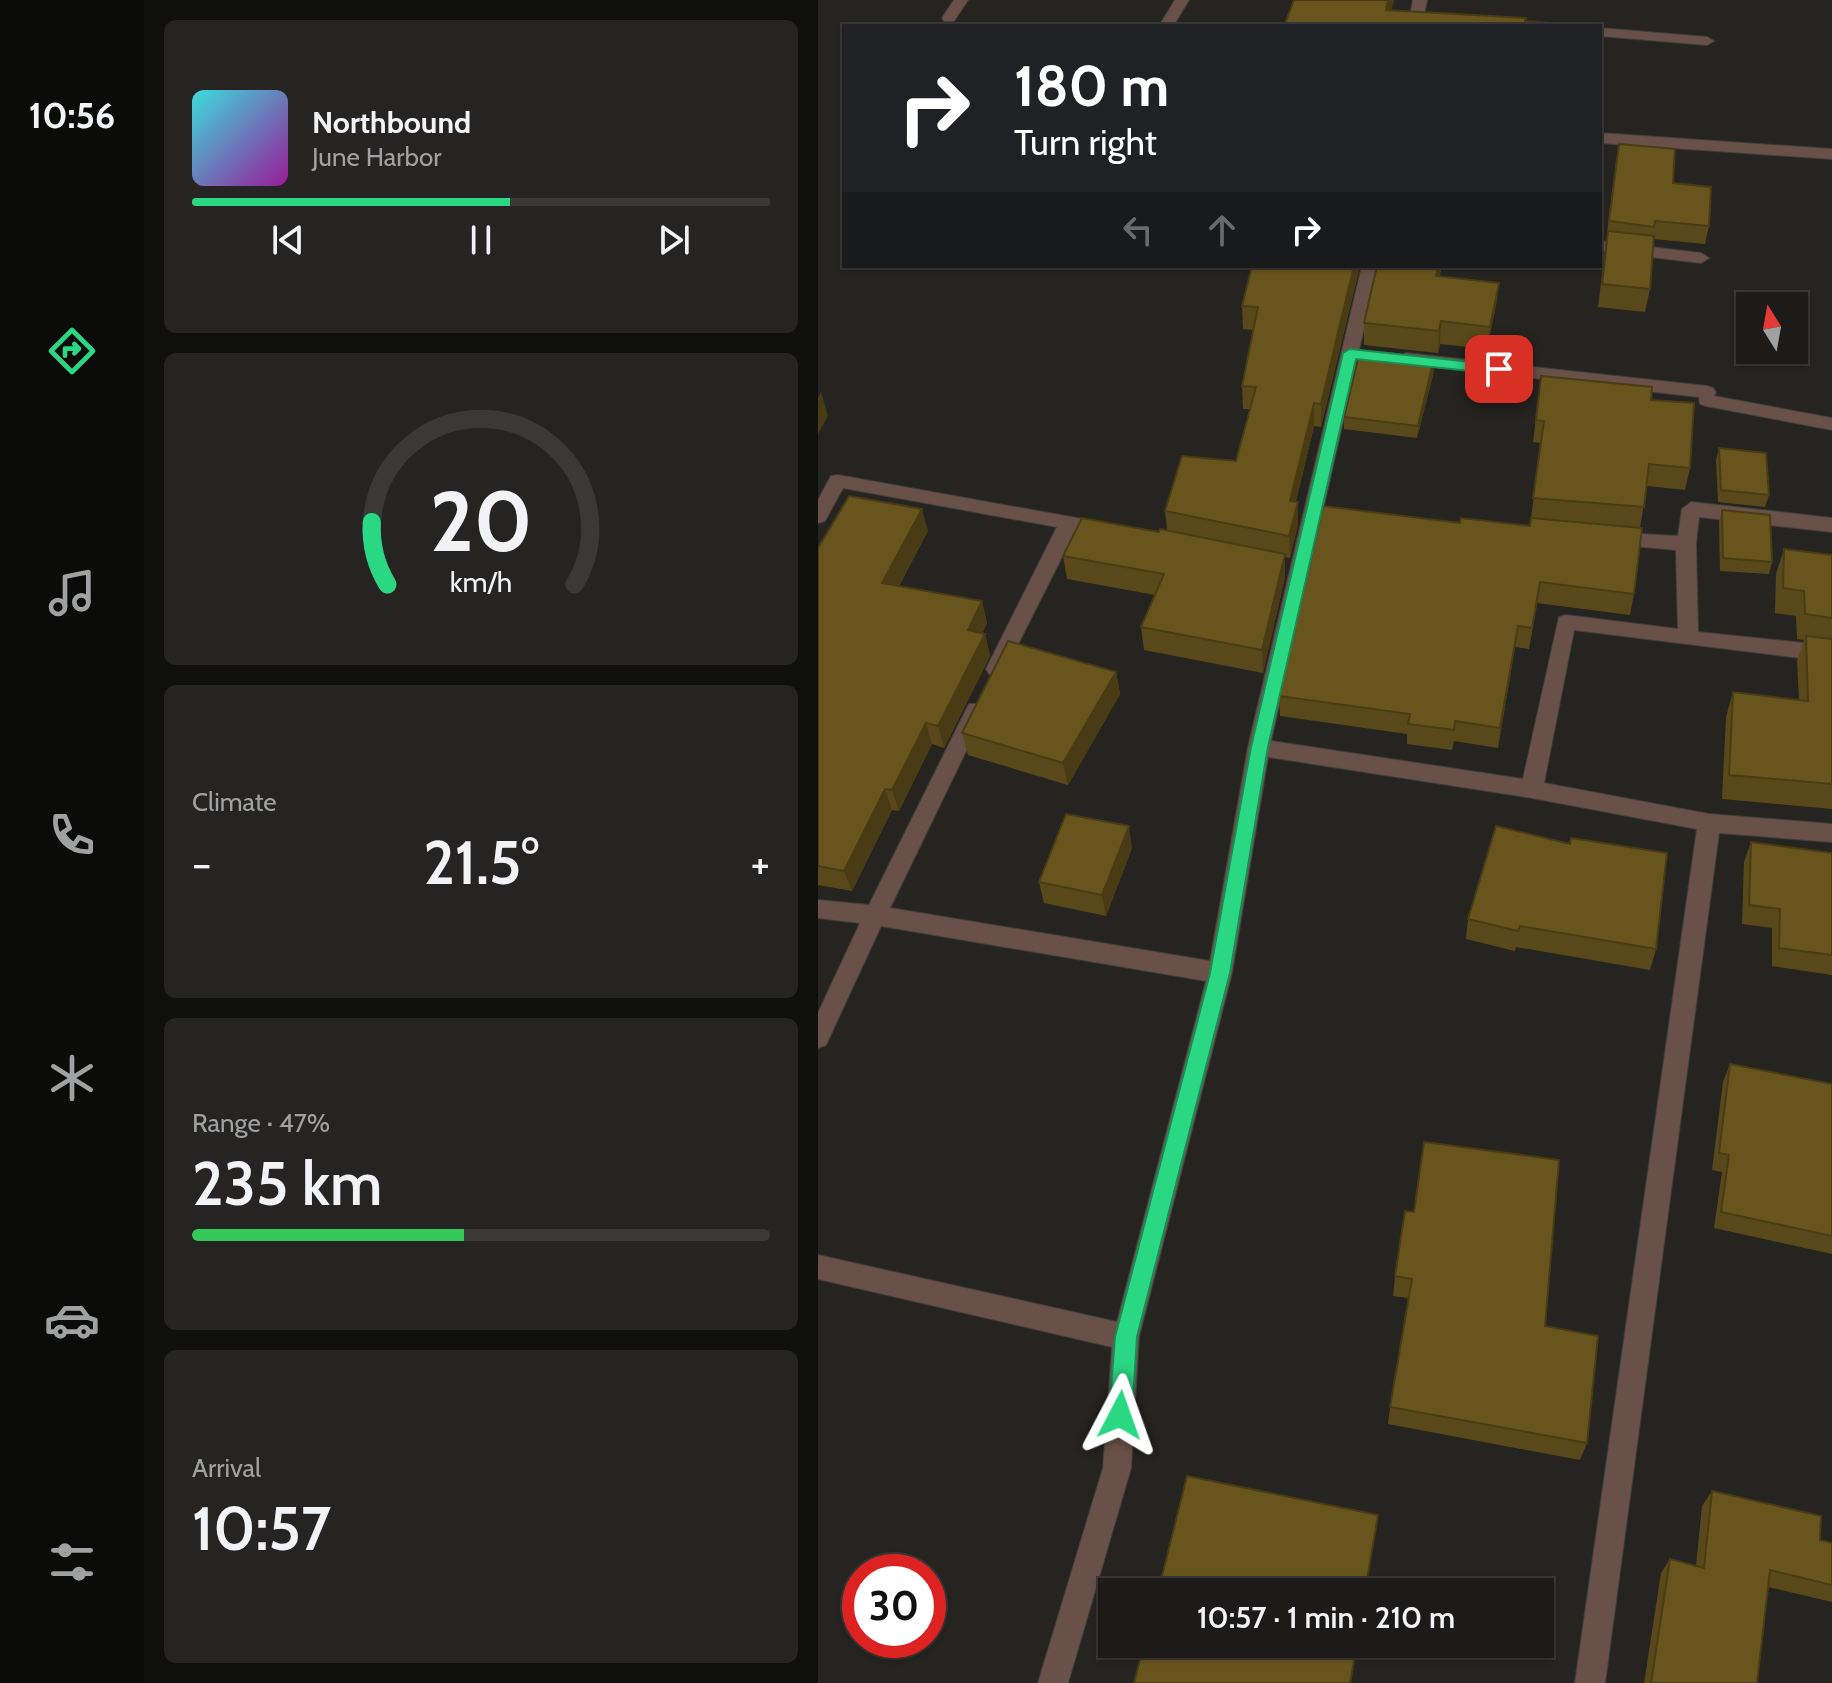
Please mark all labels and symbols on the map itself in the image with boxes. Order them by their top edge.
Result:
north arrow [1736,292,1808,364]
pin [1465,335,1533,403]
position arrow [1078,1373,1162,1457]
speed limit sign: 30 [842,1554,946,1658]

